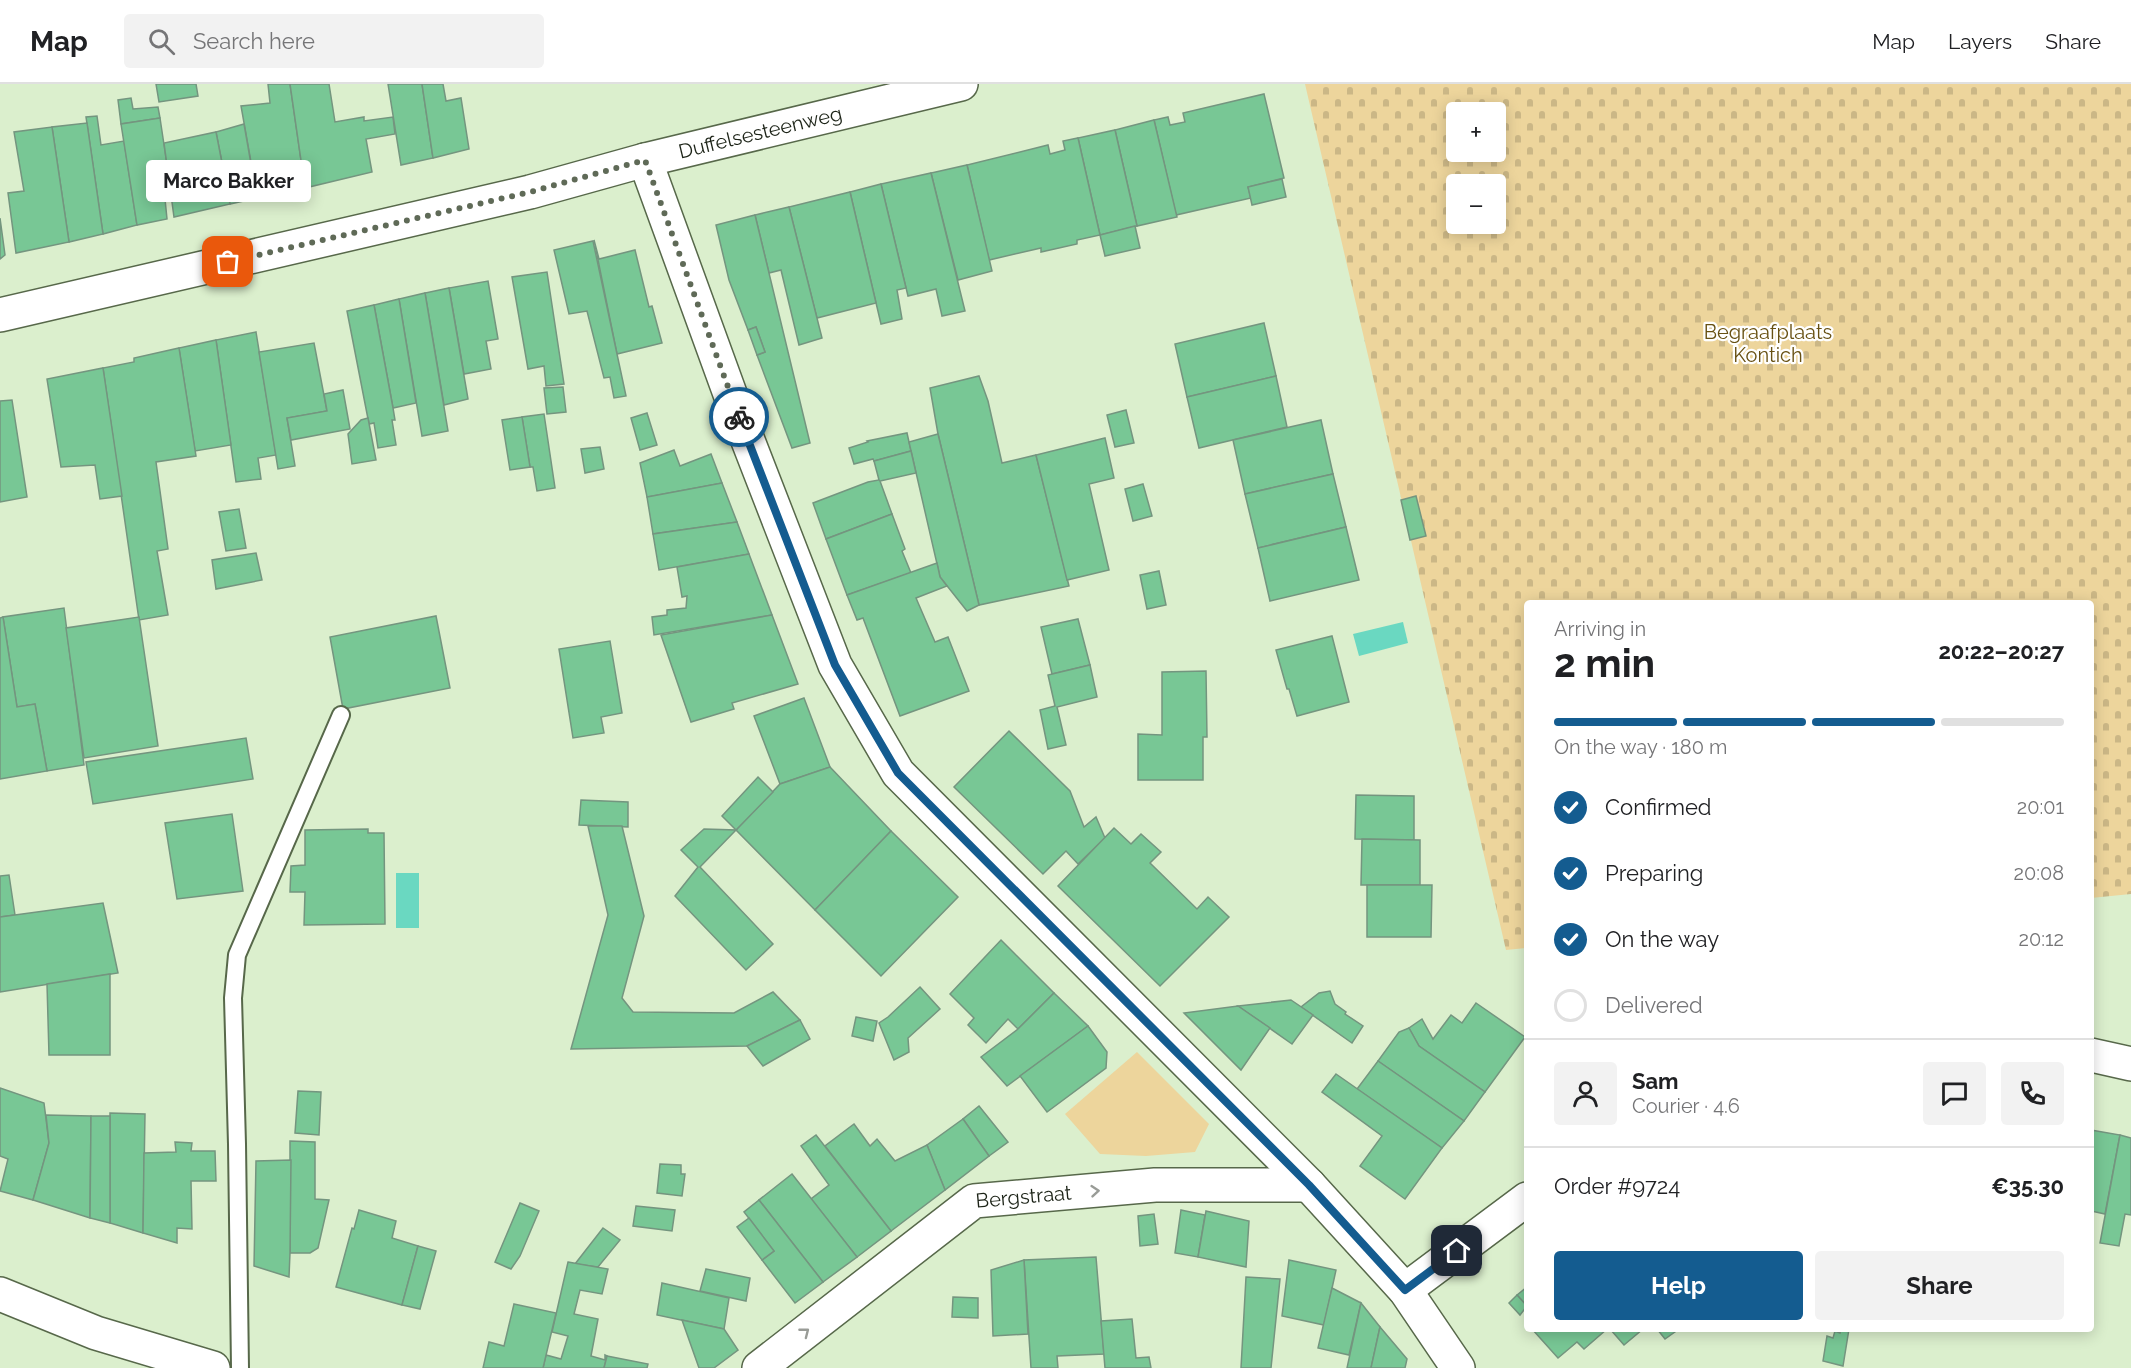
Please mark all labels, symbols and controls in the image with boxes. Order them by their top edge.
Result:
search box [124,14,544,68]
text: Map [30,25,88,58]
icon: search [145,25,178,58]
text: Search here [193,28,315,54]
text: Map [1872,29,1915,54]
text: Layers [1948,29,2012,54]
text: Share [2045,29,2101,54]
street label: Duffelsesteenweg [676,101,844,164]
map controls [1446,102,1506,234]
button: + [1446,102,1506,162]
callout: Marco Bakker [146,160,310,202]
text: Marco Bakker [163,169,294,193]
button: − [1446,174,1506,234]
pin [202,236,253,287]
icon: bag [211,245,244,278]
park label: Begraafplaats Kontich [1704,320,1832,367]
courier [709,387,769,447]
icon: bike [723,401,756,434]
text: Arriving in [1554,617,1646,641]
text: 20:22–20:27 [1938,638,2064,664]
text: 2 min [1554,640,1655,686]
text: On the way · 180 m [1554,735,1727,759]
icon: check [1554,791,1587,824]
text: Confirmed [1605,794,1712,820]
text: 20:01 [2017,795,2064,819]
icon: check [1554,857,1587,890]
text: Preparing [1605,860,1703,886]
text: 20:08 [2013,861,2064,885]
icon: check [1554,923,1587,956]
text: On the way [1605,926,1719,952]
text: 20:12 [2019,927,2064,951]
text: Delivered [1605,992,1703,1018]
button: person [1554,1062,1617,1125]
button: chat [1923,1062,1986,1125]
button: phone [2001,1062,2064,1125]
text: Sam [1632,1068,1679,1094]
text: Courier · 4.6 [1632,1094,1740,1118]
text: Order #9724 [1554,1173,1680,1199]
text: €35.30 [1991,1173,2064,1199]
street label: Bergstraat [975,1180,1073,1213]
one-way arrow [1090,1185,1099,1198]
pin [1431,1225,1482,1276]
icon: home [1440,1234,1473,1267]
button: Help [1554,1251,1803,1320]
button: Share [1815,1251,2064,1320]
one-way arrow [799,1329,810,1340]

